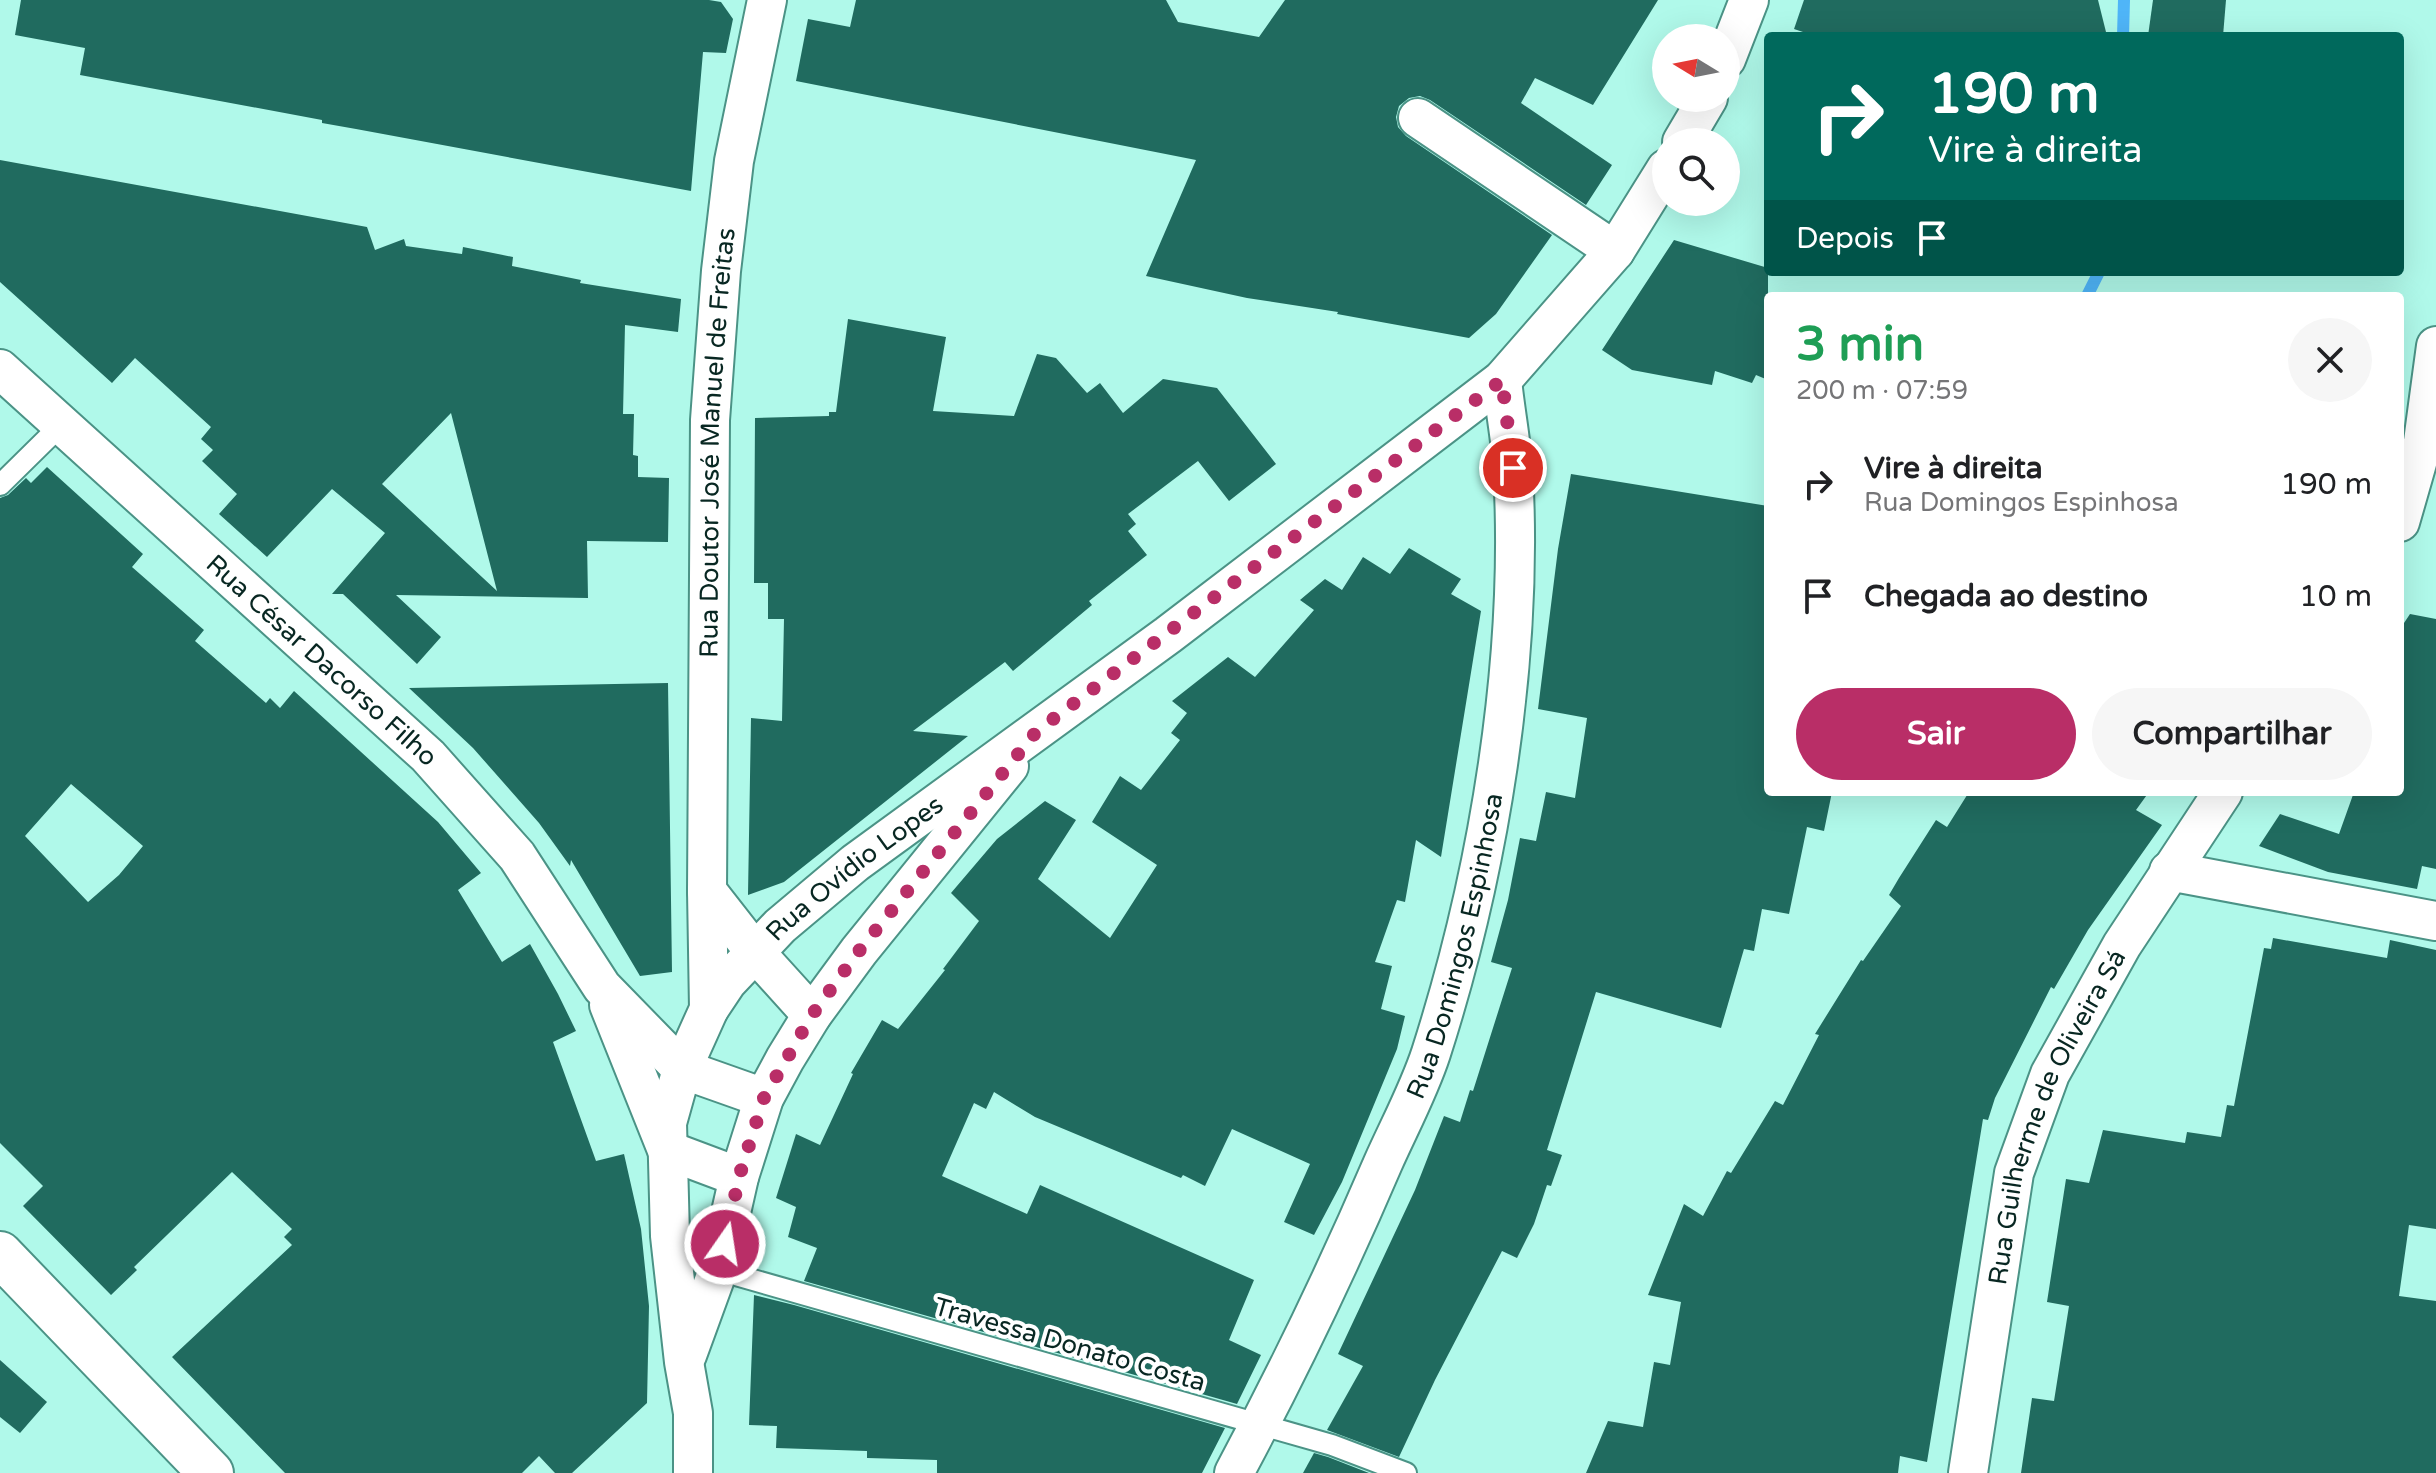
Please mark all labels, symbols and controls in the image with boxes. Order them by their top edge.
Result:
north arrow [1652,24,1740,112]
map controls [1652,24,1740,216]
text: 190 m [1928,61,2099,128]
icon: right [1796,64,1900,168]
button: search [1652,128,1740,216]
text: Vire à direita [1928,129,2142,172]
icon: arrive [1910,216,1954,260]
text: Depois [1796,220,1894,257]
street label: Rua Doutor José Manuel de Freitas [693,226,742,658]
text: 3 min [1796,316,1924,374]
button: close [2288,318,2372,402]
text: 200 m · 07:59 [1796,375,1968,406]
pin [1479,434,1547,502]
icon: arrive [1491,446,1535,490]
text: Vire à direita [1864,450,2043,487]
icon: right [1796,462,1840,506]
text: 190 m [2280,466,2372,503]
text: Rua Domingos Espinhosa [1864,487,2179,518]
street label: Rua César Dacorso Filho [200,548,443,773]
icon: arrive [1796,574,1840,618]
text: Chegada ao destino [1864,578,2148,615]
text: 10 m [2299,578,2372,615]
button: Sair [1796,688,2076,780]
button: Compartilhar [2092,688,2372,780]
street label: Rua Ovídio Lopes [759,789,949,947]
street label: Rua Domingos Espinhosa [1400,791,1509,1103]
street label: Rua Guilherme de Oliveira Sá [1982,944,2132,1287]
position arrow [683,1202,767,1286]
street label: Travessa Donato Costa [931,1291,1209,1398]

